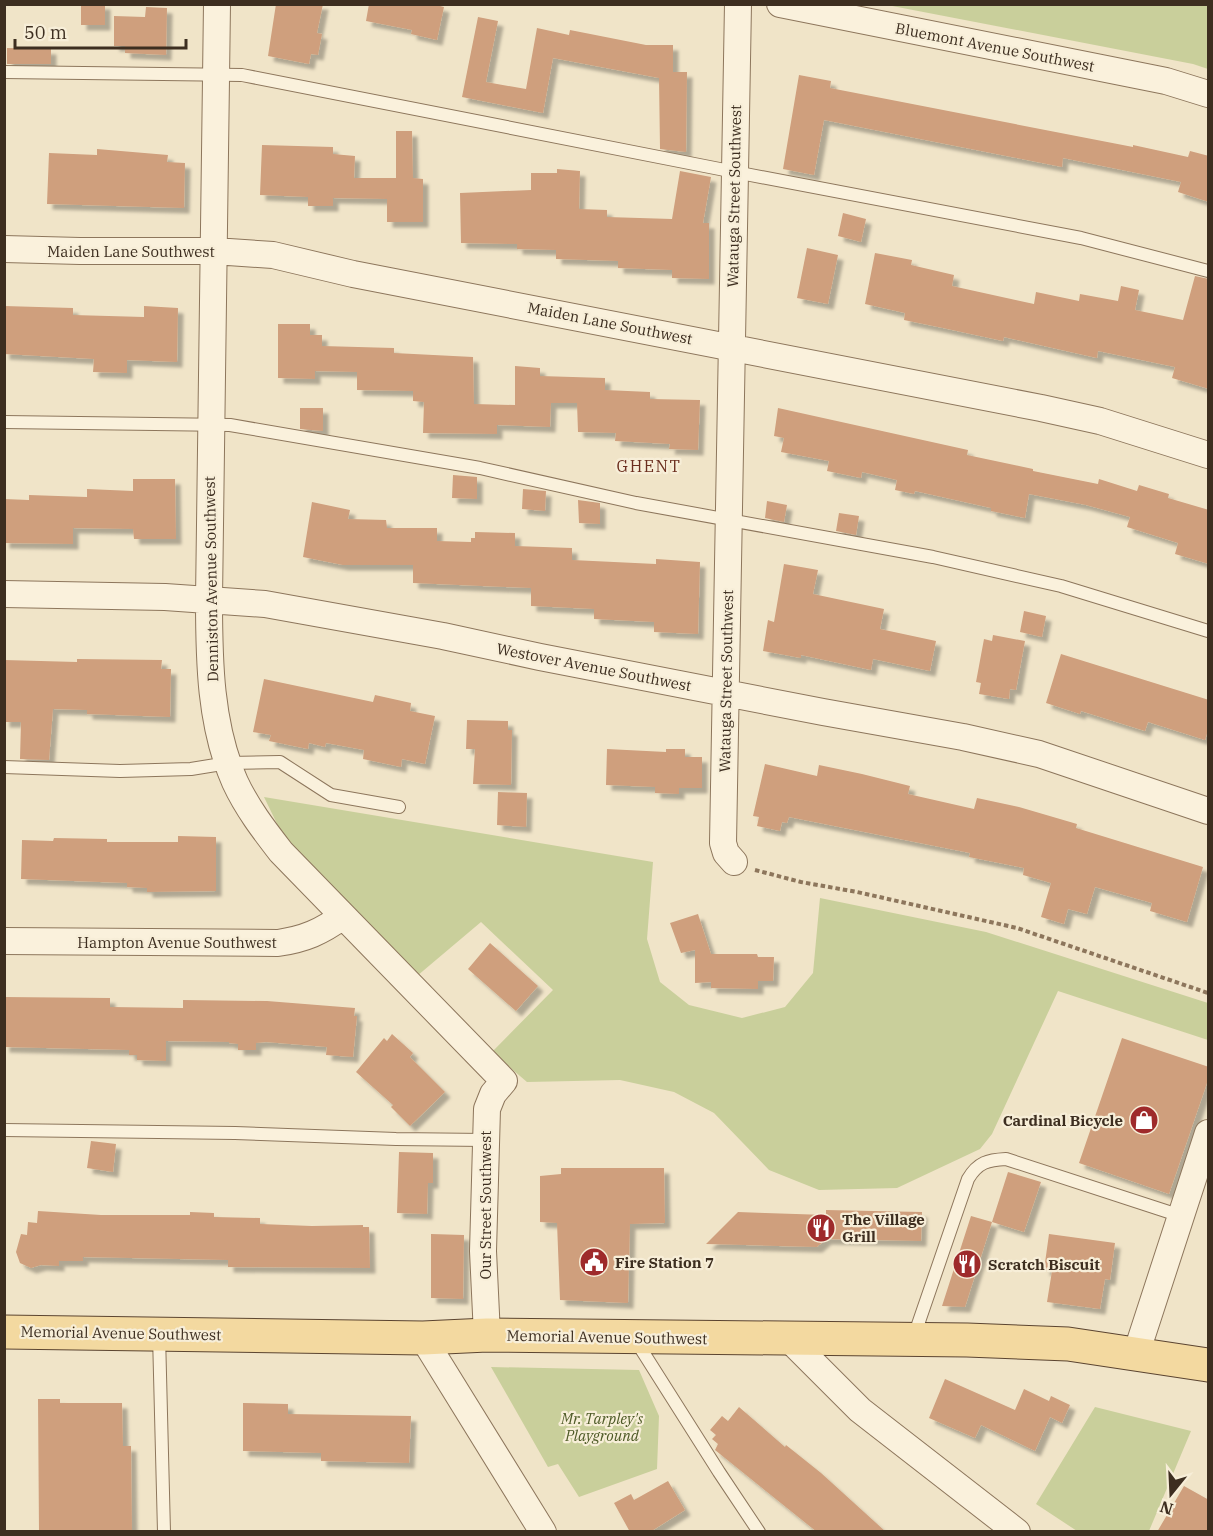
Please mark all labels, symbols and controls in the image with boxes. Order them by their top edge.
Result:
scale bar [15,12,186,50]
street label: Bluemont Avenue Southwest [894,18,1096,76]
text: 50 m [24,21,67,44]
street label: Watauga Street Southwest [723,104,745,288]
street label: Maiden Lane Southwest [47,242,215,261]
street label: Maiden Lane Southwest [526,298,694,348]
district label: GHENT [617,456,681,476]
street label: Denniston Avenue Southwest [200,476,222,682]
street label: Watauga Street Southwest [715,589,737,773]
street label: Westover Avenue Southwest [495,639,693,695]
street label: Hampton Avenue Southwest [77,933,277,952]
shop icon: Cardinal Bicycle [1128,1104,1160,1136]
place label: Cardinal Bicycle [1003,1111,1123,1130]
street label: Our Street Southwest [476,1131,495,1279]
place label: The Village Grill [842,1210,925,1246]
restaurant icon: The Village Grill [805,1212,837,1244]
public building icon: Fire Station 7 [578,1246,610,1278]
restaurant icon: Scratch Biscuit [951,1248,983,1280]
place label: Fire Station 7 [615,1253,714,1272]
place label: Scratch Biscuit [988,1255,1100,1274]
street label: Memorial Avenue Southwest [20,1322,222,1344]
street label: Memorial Avenue Southwest [506,1326,708,1348]
park label: Mr. Tarpley's Playground [560,1409,644,1445]
north arrow [1141,1464,1201,1524]
text: N [1157,1497,1175,1520]

